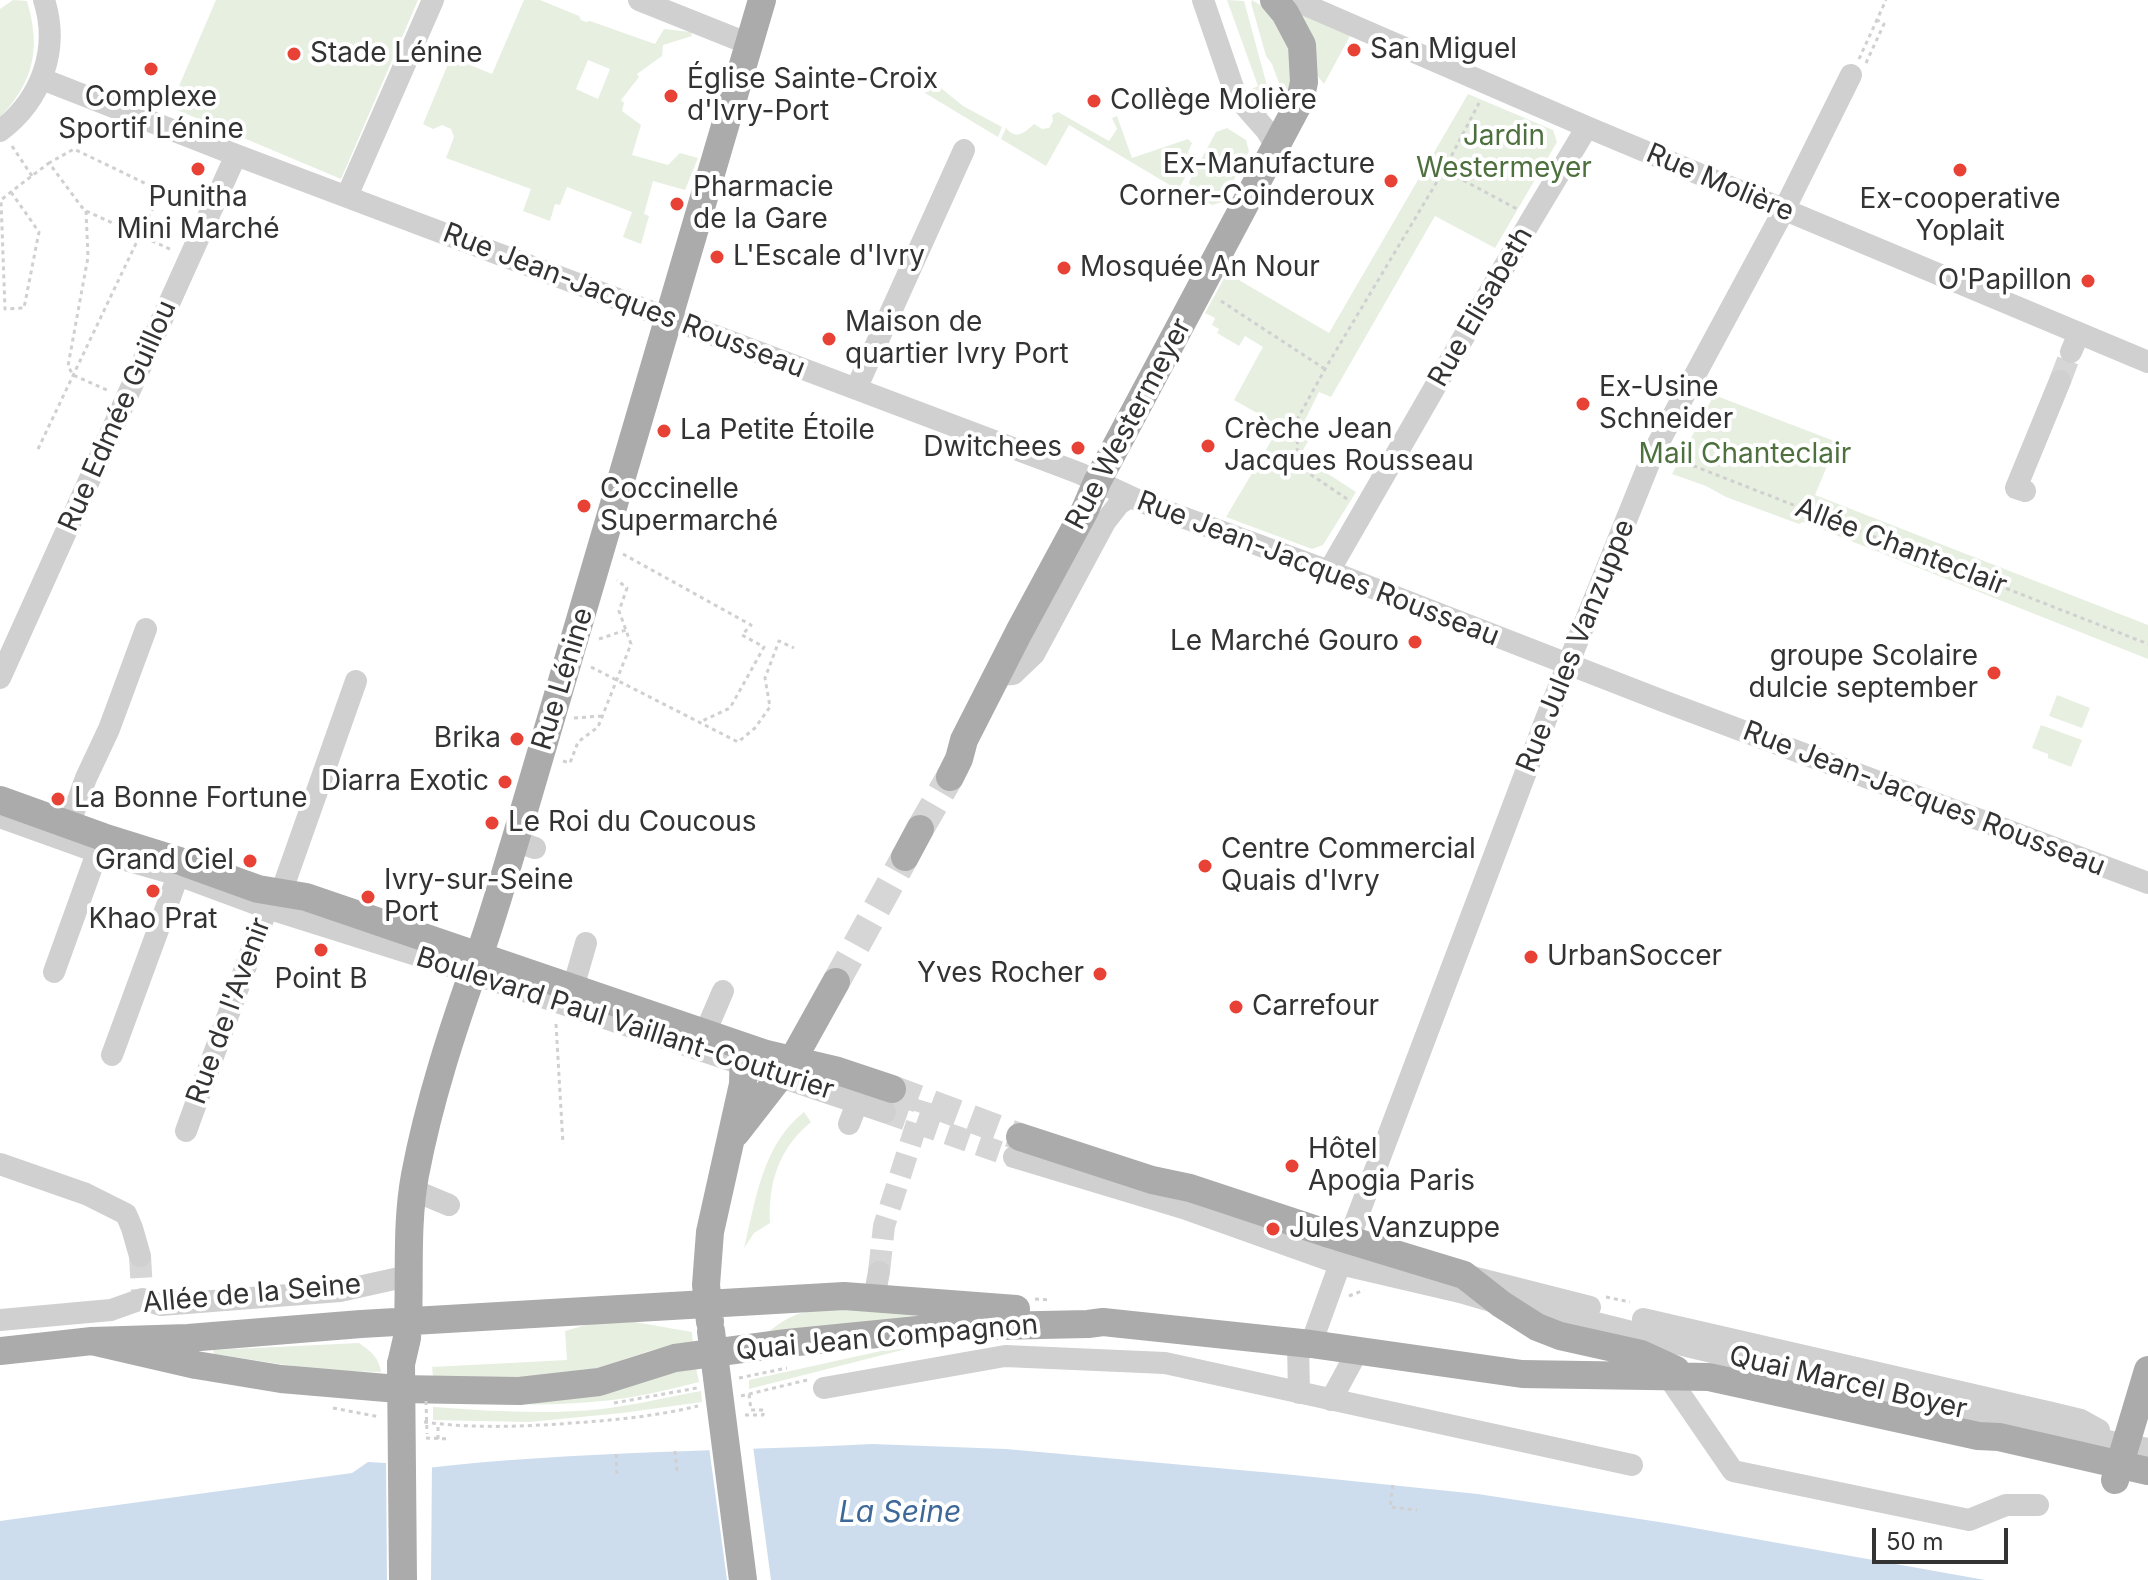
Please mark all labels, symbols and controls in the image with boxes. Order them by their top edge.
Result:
place label: San Miguel [1370,33,1517,67]
place label: Stade Lénine [310,37,483,71]
marker: San Miguel [1345,41,1363,59]
marker: Stade Lénine [285,45,303,63]
marker: Complexe Sportif Lénine [142,60,160,78]
place label: Église Sainte-Croix d'Ivry-Port [687,63,938,129]
place label: Complexe Sportif Lénine [58,81,244,147]
place label: Collège Molière [1110,84,1317,118]
marker: Église Sainte-Croix d'Ivry-Port [662,87,680,105]
marker: Collège Molière [1085,92,1103,110]
park label: Jardin Westermeyer [1416,120,1592,186]
street label: Rue Molière [1641,137,1799,229]
place label: Ex-Manufacture Corner-Coinderoux [1119,148,1375,214]
marker: Punitha Mini Marché [189,160,207,178]
marker: Ex-cooperative Yoplait [1951,161,1969,179]
place label: Pharmacie de la Gare [693,171,833,237]
marker: Ex-Manufacture Corner-Coinderoux [1382,172,1400,190]
place label: Punitha Mini Marché [116,181,280,247]
place label: Ex-cooperative Yoplait [1859,183,2061,249]
marker: Pharmacie de la Gare [668,195,686,213]
street label: Rue Jean-Jacques Rousseau [438,216,810,386]
street label: Rue Elisabeth [1422,221,1540,393]
place label: L'Escale d'Ivry [733,240,925,274]
marker: L'Escale d'Ivry [708,248,726,266]
place label: Mosquée An Nour [1080,251,1320,285]
marker: Mosquée An Nour [1055,259,1073,277]
place label: O'Papillon [1938,264,2072,298]
marker: O'Papillon [2079,272,2097,290]
street label: Rue Edmée Guillou [52,295,184,537]
place label: Maison de quartier Ivry Port [845,306,1069,372]
street label: Rue Westermeyer [1059,313,1199,535]
marker: Maison de quartier Ivry Port [820,330,838,348]
place label: Ex-Usine Schneider [1599,371,1733,437]
marker: Ex-Usine Schneider [1574,395,1592,413]
place label: Crèche Jean Jacques Rousseau [1224,413,1474,479]
place label: La Petite Étoile [680,414,875,448]
marker: La Petite Étoile [655,422,673,440]
place label: Dwitchees [923,431,1062,465]
marker: Crèche Jean Jacques Rousseau [1199,437,1217,455]
park label: Mail Chanteclair [1639,438,1851,472]
marker: Dwitchees [1069,439,1087,457]
place label: Coccinelle Supermarché [600,473,778,539]
street label: Rue Jean-Jacques Rousseau [1132,484,1504,654]
street label: Allée Chanteclair [1791,491,2011,603]
marker: Coccinelle Supermarché [575,497,593,515]
street label: Rue Jules Vanzuppe [1510,515,1642,777]
street label: Rue Lénine [525,604,601,754]
place label: Le Marché Gouro [1170,625,1399,659]
marker: Le Marché Gouro [1406,633,1424,651]
place label: groupe Scolaire dulcie september [1749,640,1978,706]
marker: groupe Scolaire dulcie september [1985,664,2003,682]
street label: Rue Jean-Jacques Rousseau [1738,714,2110,884]
place label: Brika [434,722,501,756]
marker: Brika [508,730,526,748]
place label: Diarra Exotic [321,765,489,799]
marker: Diarra Exotic [496,773,514,791]
place label: La Bonne Fortune [74,782,308,816]
marker: La Bonne Fortune [49,790,67,808]
place label: Le Roi du Coucous [508,806,757,840]
marker: Le Roi du Coucous [483,814,501,832]
place label: Centre Commercial Quais d'Ivry [1221,833,1476,899]
place label: Grand Ciel [95,844,234,878]
marker: Grand Ciel [241,852,259,870]
marker: Centre Commercial Quais d'Ivry [1196,857,1214,875]
place label: Ivry-sur-Seine Port [384,864,573,930]
marker: Khao Prat [144,882,162,900]
marker: Ivry-sur-Seine Port [359,888,377,906]
place label: Khao Prat [88,903,218,937]
street label: Rue de l'Avenir [180,913,278,1109]
street label: Boulevard Paul Vaillant-Couturier [412,940,838,1108]
place label: UrbanSoccer [1547,940,1722,974]
marker: Point B [312,941,330,959]
marker: UrbanSoccer [1522,948,1540,966]
place label: Yves Rocher [917,957,1084,991]
place label: Point B [274,963,368,997]
marker: Yves Rocher [1091,965,1109,983]
place label: Carrefour [1252,990,1379,1024]
marker: Carrefour [1227,998,1245,1016]
place label: Hôtel Apogia Paris [1308,1133,1475,1199]
marker: Hôtel Apogia Paris [1283,1157,1301,1175]
place label: Jules Vanzuppe [1289,1212,1500,1246]
marker: Jules Vanzuppe [1264,1220,1282,1238]
street label: Allée de la Seine [141,1268,363,1320]
street label: Quai Jean Compagnon [735,1308,1039,1368]
street label: Quai Marcel Boyer [1726,1339,1970,1427]
water label: La Seine [839,1495,961,1531]
scale bar [1876,1512,2012,1562]
text: 50 m [1886,1527,1944,1556]

